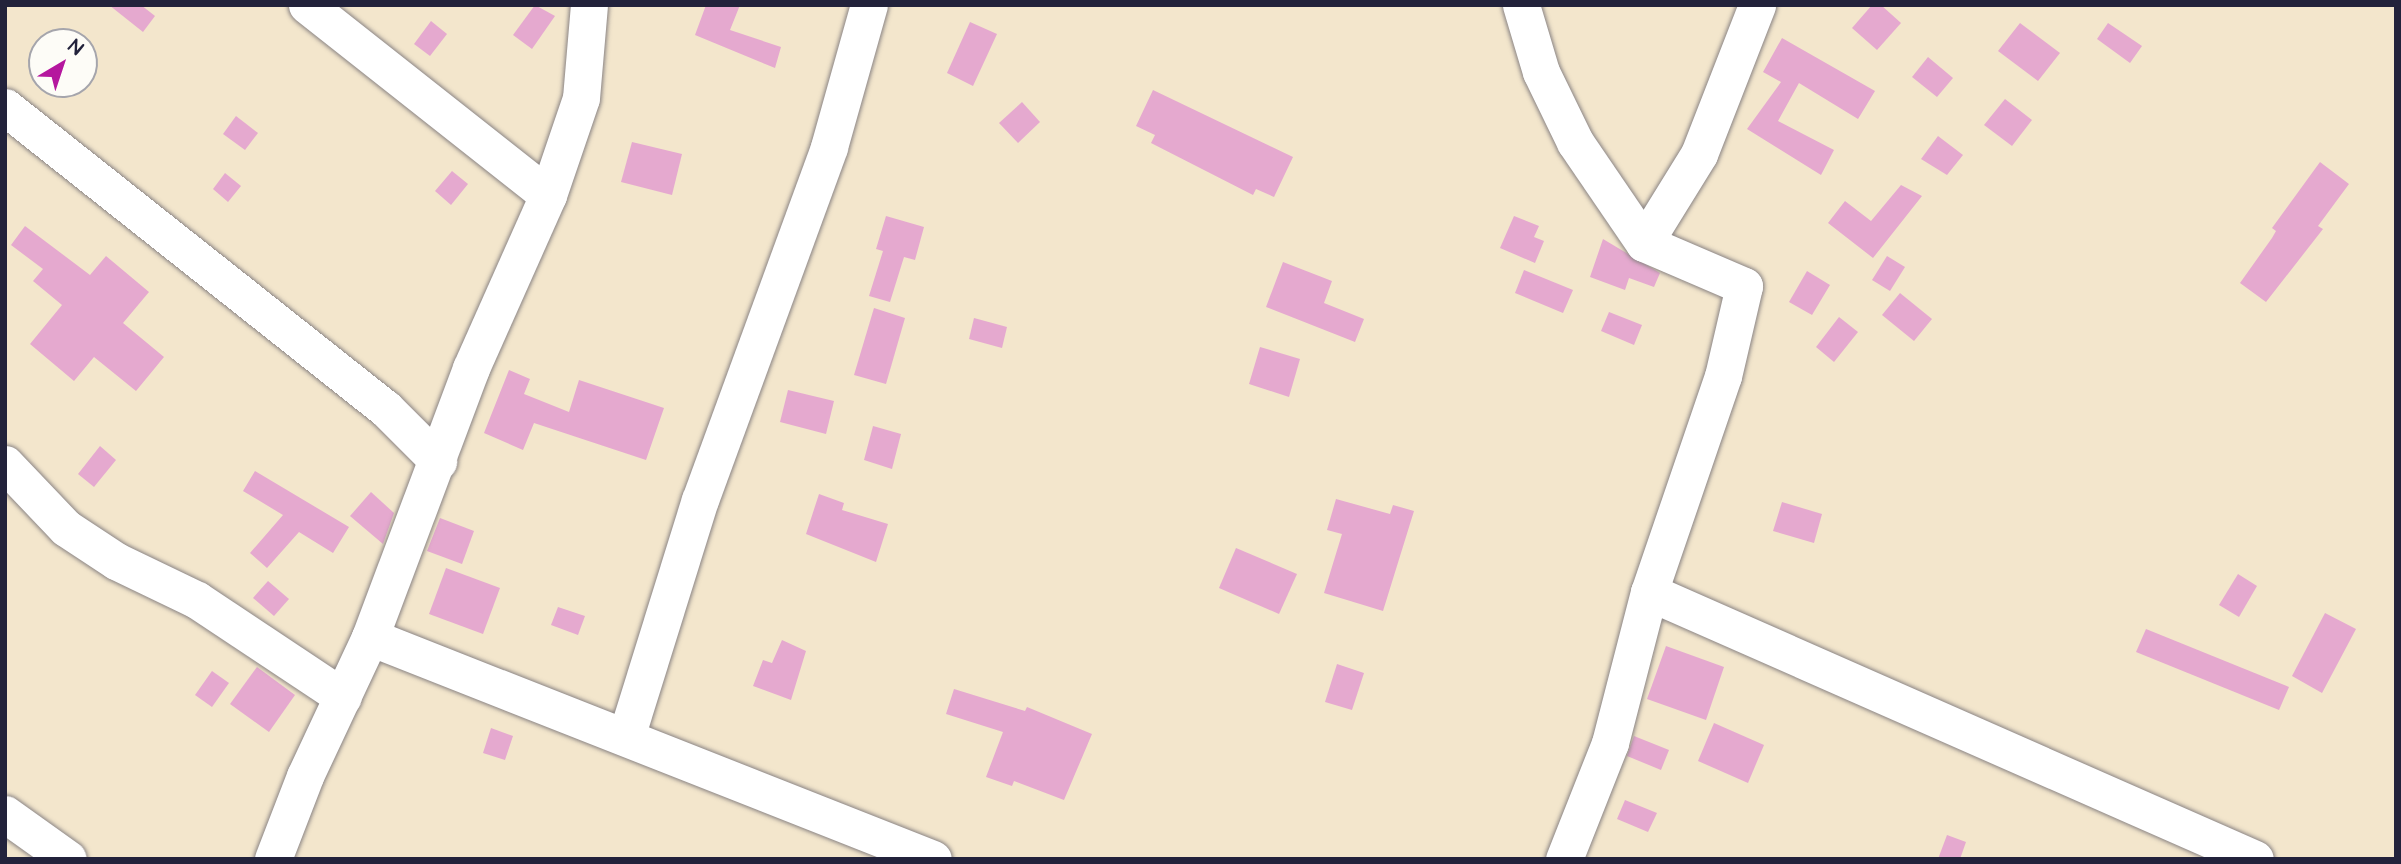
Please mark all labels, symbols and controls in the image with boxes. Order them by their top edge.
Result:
north arrow [28,28,98,98]
text: N [62,34,88,62]

